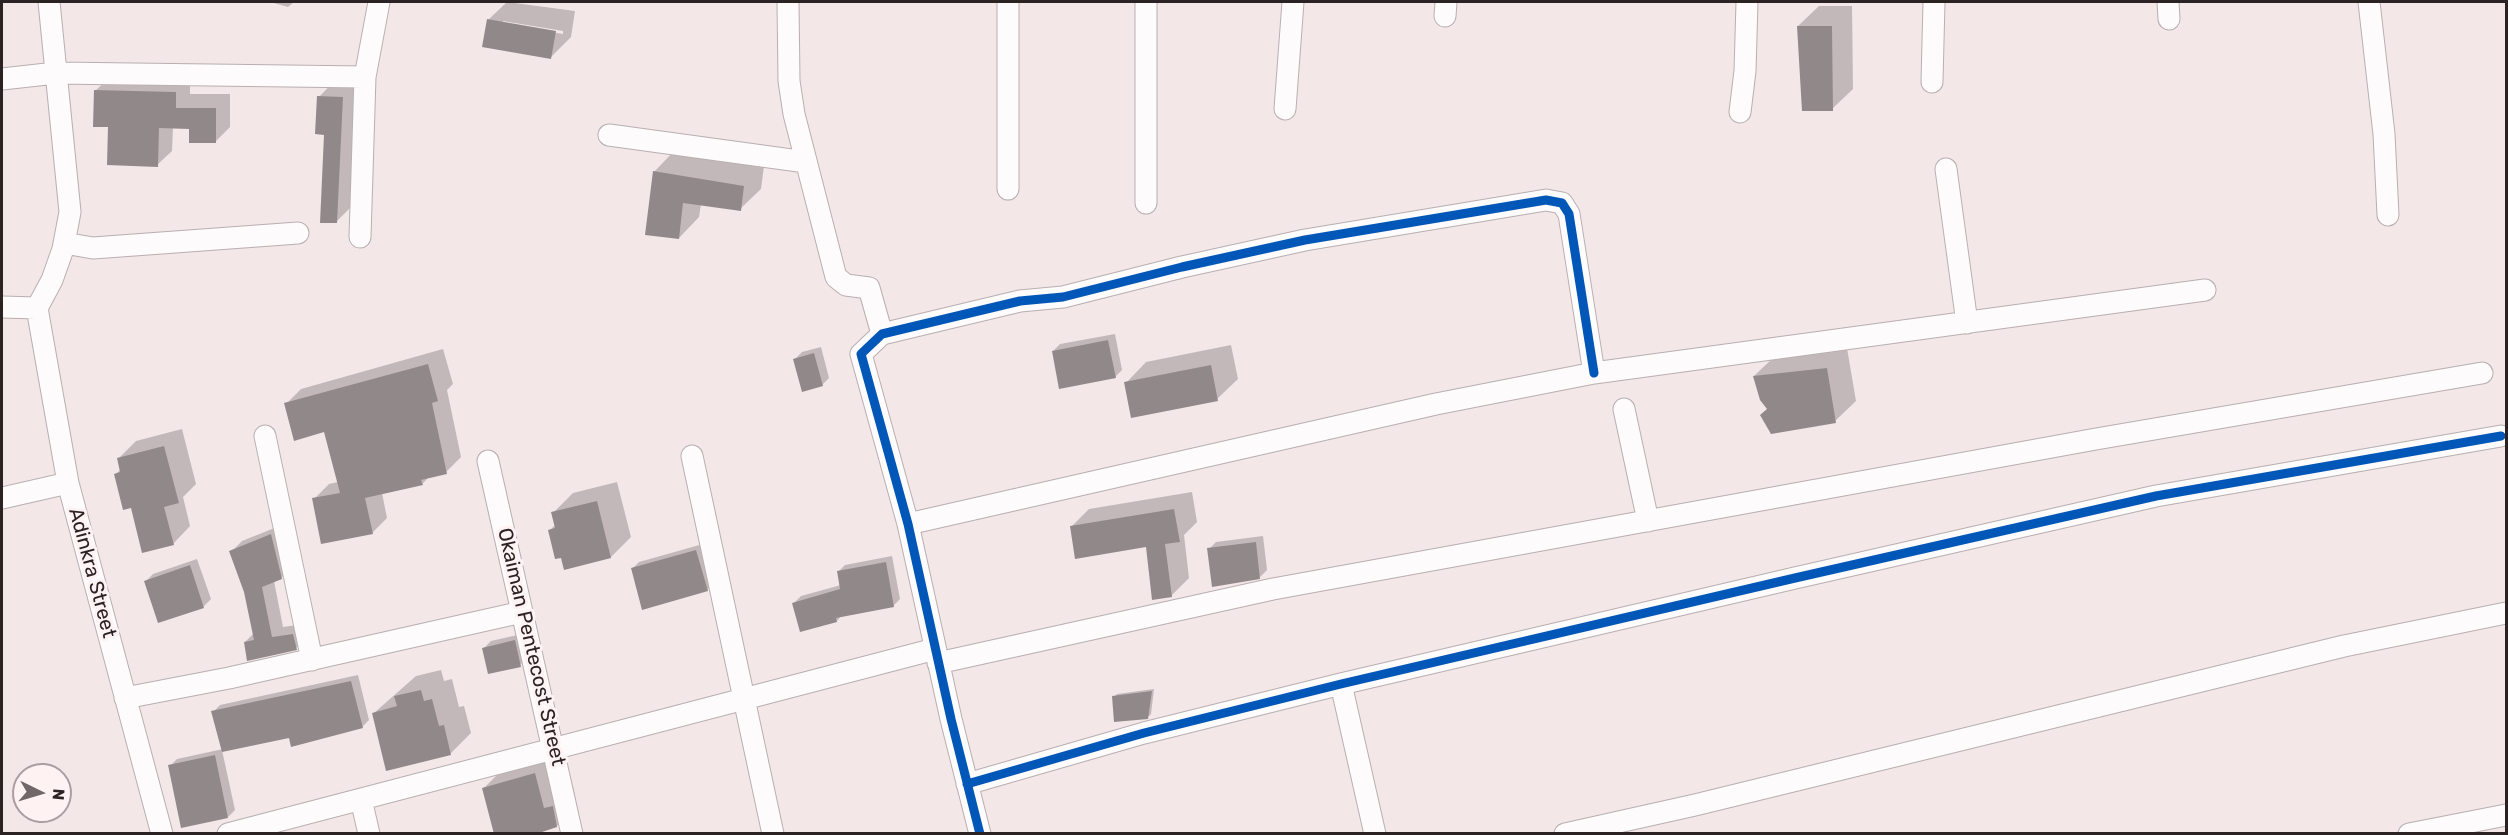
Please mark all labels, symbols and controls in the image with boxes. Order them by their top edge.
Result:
street label: Adinkra Street [63,505,121,641]
street label: Okaiman Pentecost Street [492,526,570,768]
north arrow [12,763,72,823]
text: N [48,788,68,801]

